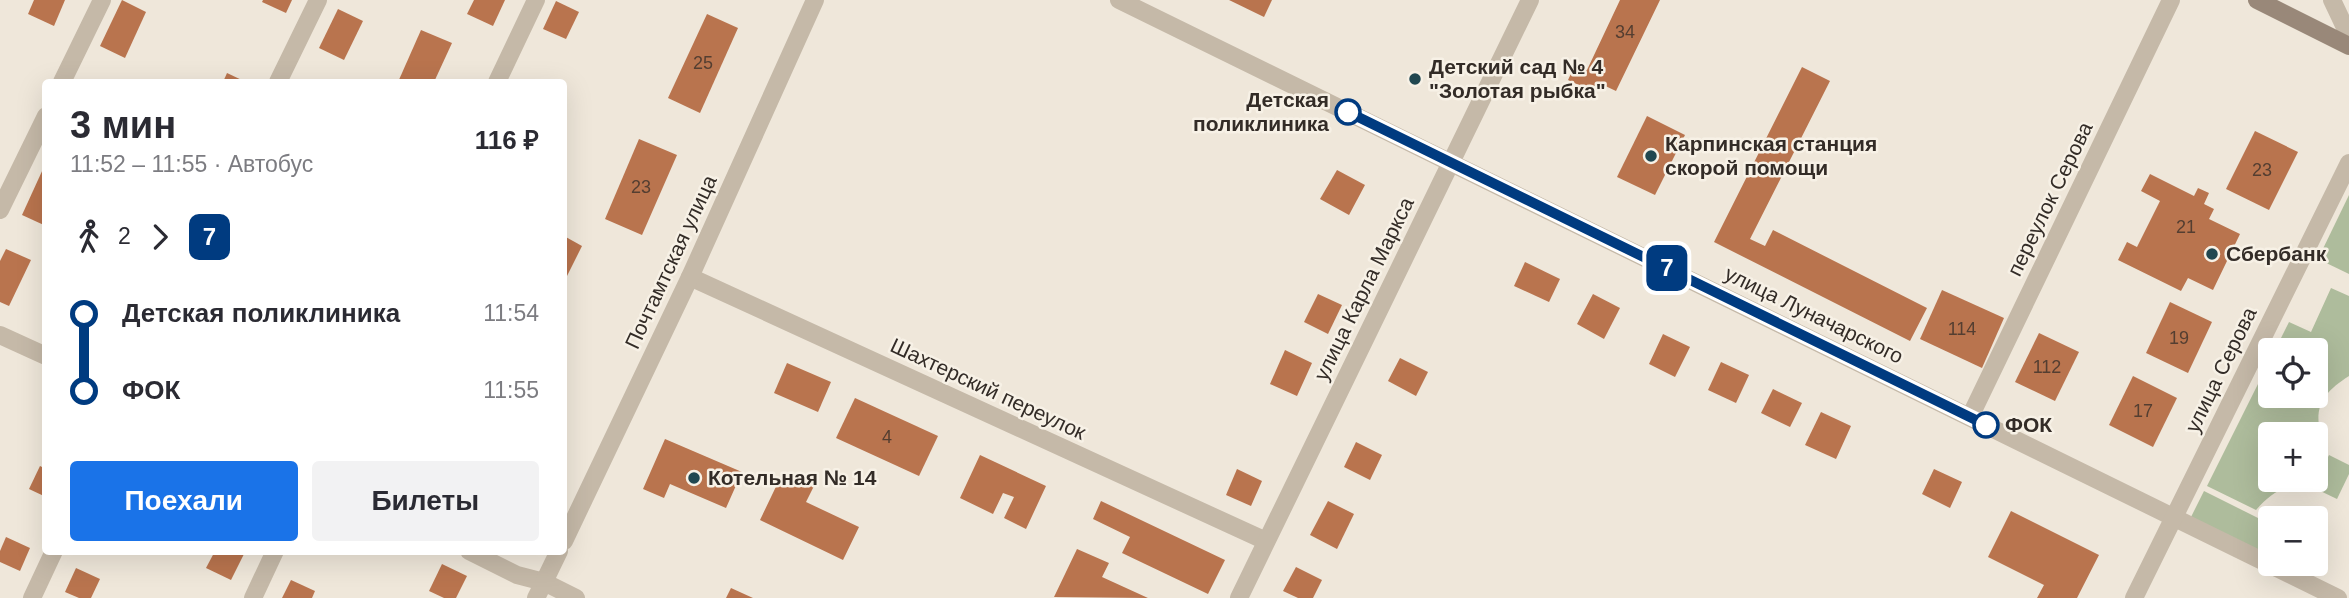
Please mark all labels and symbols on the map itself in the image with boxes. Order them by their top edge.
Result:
house number: 34 [1615,22,1635,42]
house number: 25 [693,53,713,73]
place label: Детский сад № 4 "Золотая рыбка" [1429,55,1606,102]
marker: Детский сад № 4 "Золотая рыбка" [1407,71,1423,87]
place label: Детская поликлиника [1193,88,1329,135]
marker: Детская поликлиника [1335,99,1361,125]
street label: переулок Серова [2002,118,2097,279]
place label: Карпинская станция скорой помощи [1665,132,1877,179]
marker: Карпинская станция скорой помощи [1643,148,1659,164]
house number: 23 [2252,160,2272,180]
street label: Почтамтская улица [620,171,721,352]
house number: 23 [631,177,651,197]
street label: улица Карла Маркса [1309,193,1418,384]
house number: 21 [2176,217,2196,237]
place label: Сбербанк [2226,242,2327,265]
line badge: 7 [1644,245,1690,291]
marker: Сбербанк [2204,246,2220,262]
street label: улица Луначарского [1721,261,1907,368]
street label: улица Серова [2180,303,2261,436]
house number: 114 [1948,319,1976,339]
house number: 19 [2169,328,2189,348]
street label: Шахтерский переулок [887,333,1090,444]
house number: 112 [2033,357,2061,377]
house number: 17 [2133,401,2153,421]
marker: ФОК [1973,412,1999,438]
place label: ФОК [2005,413,2052,436]
house number: 4 [882,427,892,447]
place label: Котельная № 14 [708,466,877,489]
marker: Котельная № 14 [686,470,702,486]

